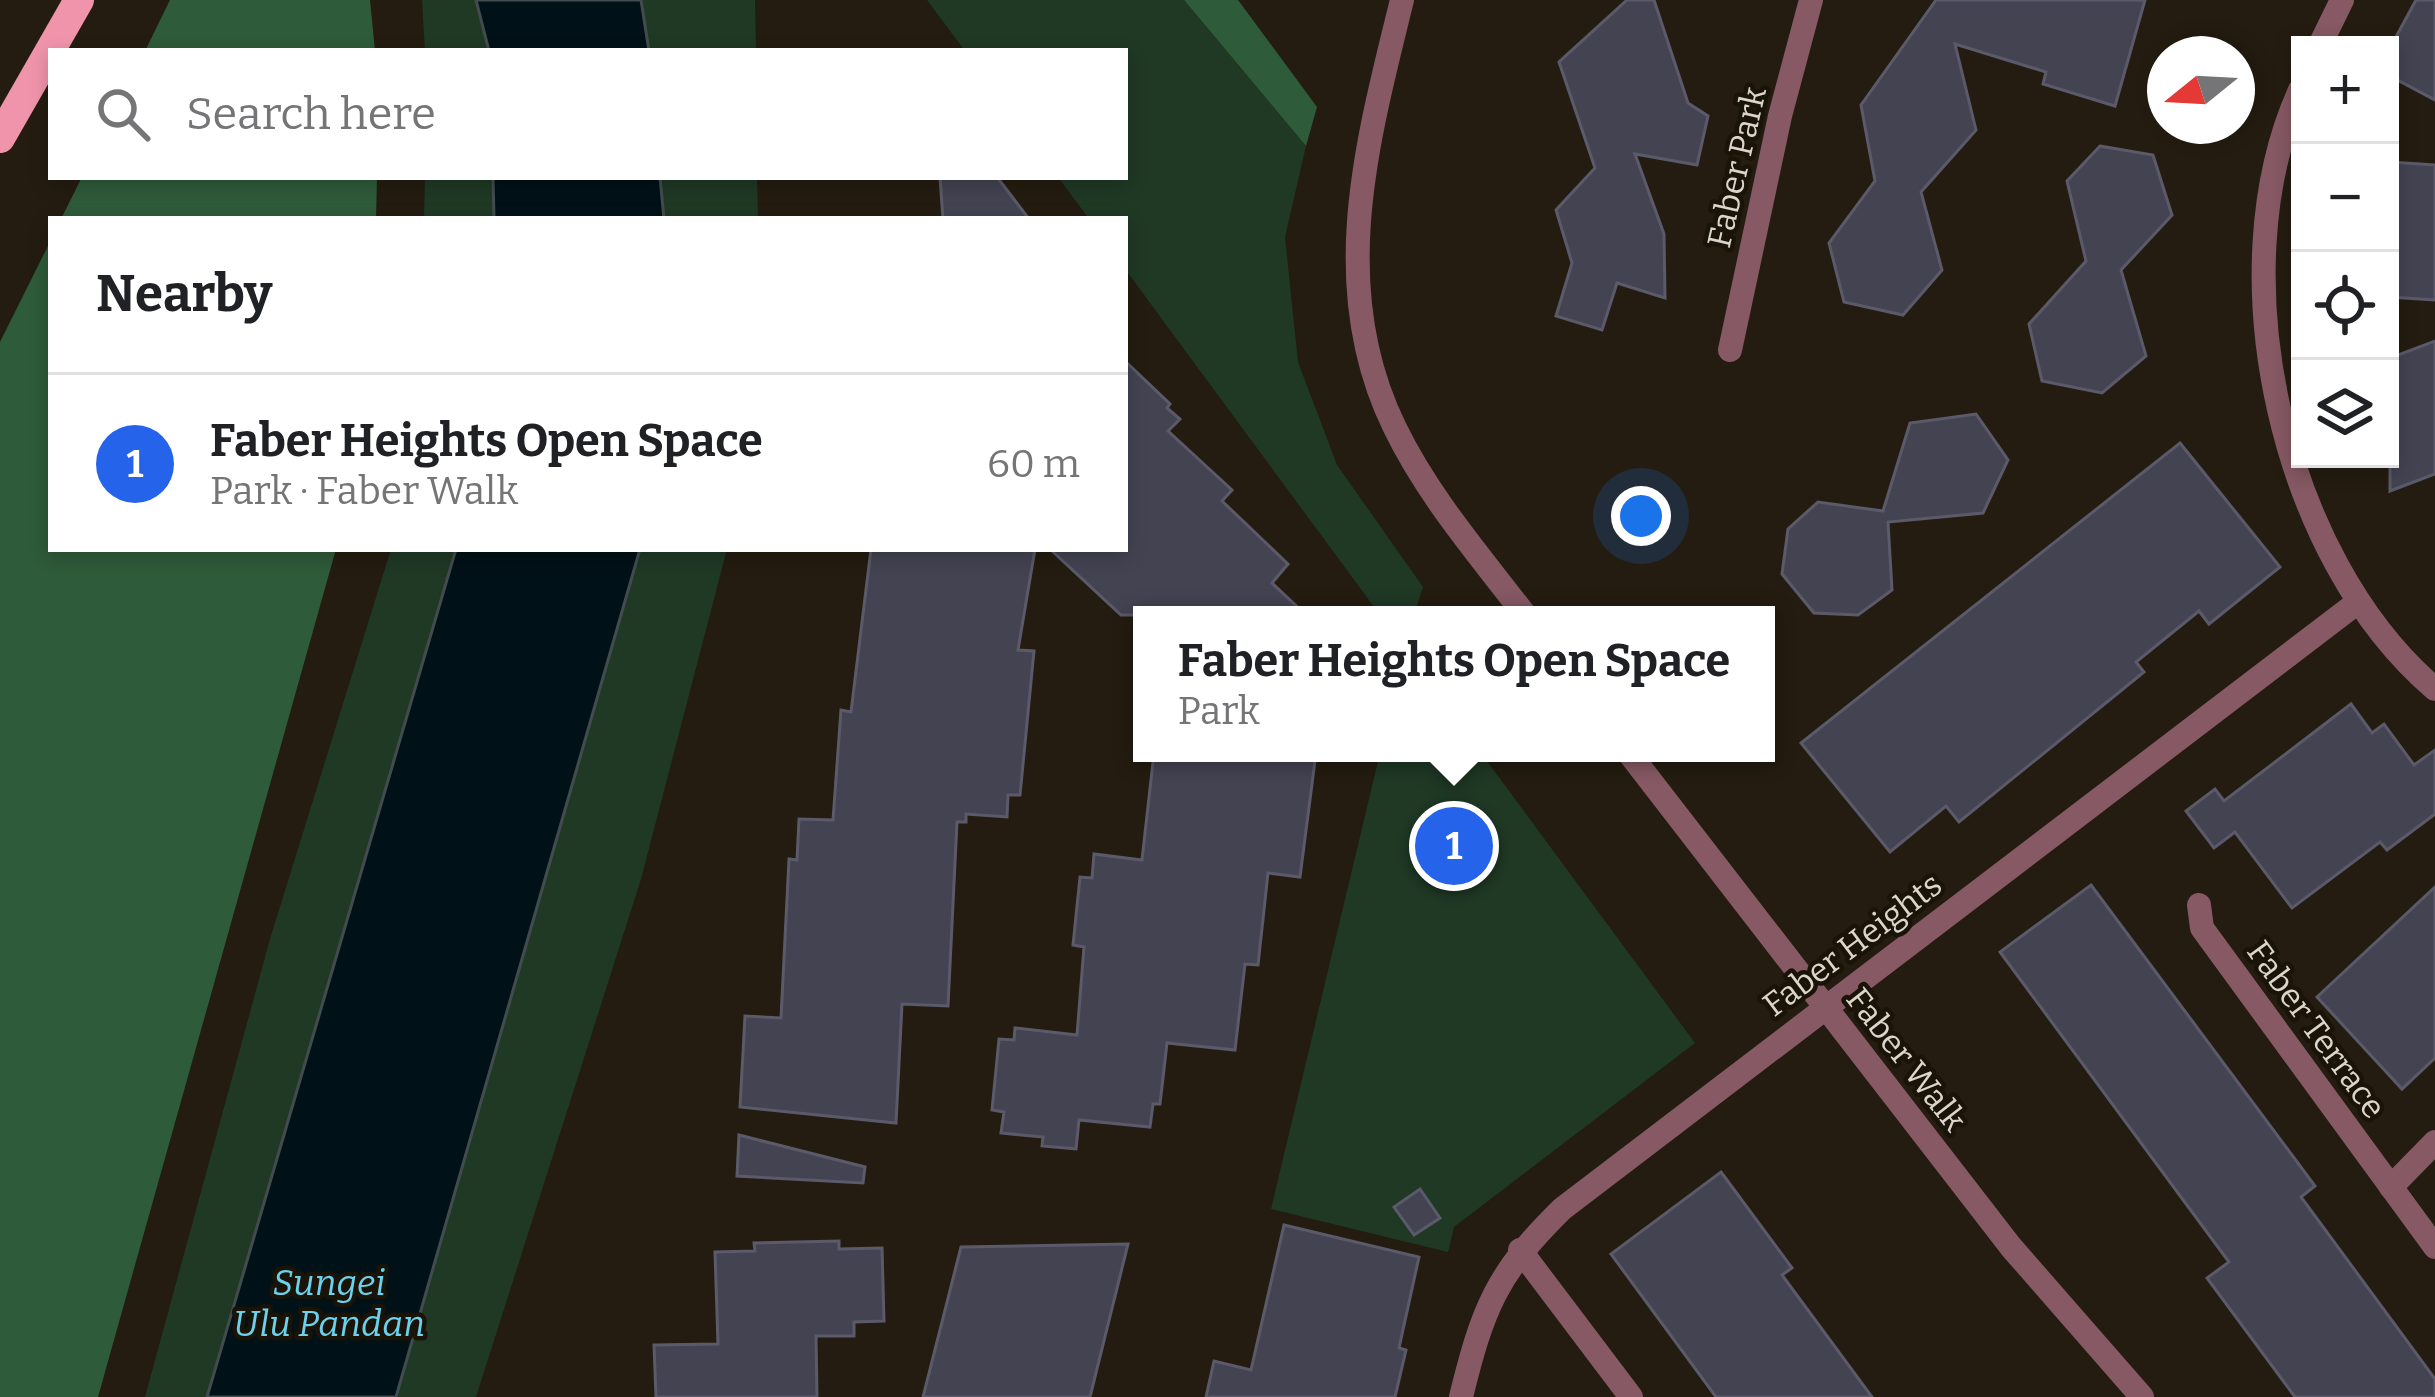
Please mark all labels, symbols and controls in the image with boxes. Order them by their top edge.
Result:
north arrow [2147,36,2255,144]
map controls [2291,36,2399,468]
button: + [2291,36,2399,144]
search box [48,48,1128,180]
icon: search [90,81,156,147]
street label: Faber Park [1699,83,1775,251]
text: Search here [186,87,436,141]
button: − [2291,144,2399,252]
button: locate [2291,252,2399,360]
text: Nearby [96,263,272,325]
button: layers [2291,360,2399,468]
text: Faber Heights Open Space [210,414,763,468]
text: 1 [127,441,143,487]
text: 60 m [987,441,1080,487]
text: Park · Faber Walk [210,468,518,514]
your location [1611,486,1671,546]
popup [1133,606,1775,762]
text: Faber Heights Open Space [1178,634,1730,688]
text: Park [1178,688,1260,734]
pin: 1 [1415,801,1493,891]
street label: Faber Heights [1755,865,1950,1025]
street label: Faber Terrace [2238,933,2394,1126]
street label: Faber Walk [1838,980,1975,1140]
water label: Sungei Ulu Pandan [233,1261,425,1346]

